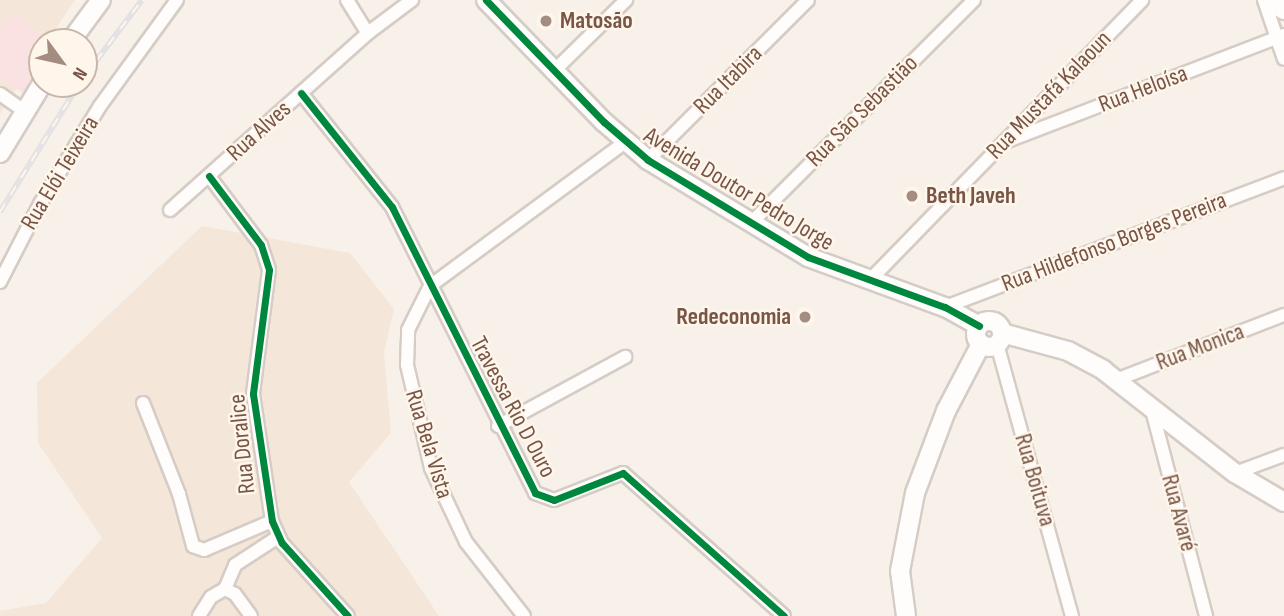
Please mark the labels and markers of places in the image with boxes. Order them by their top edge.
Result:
place label: Matosão [560,7,633,35]
marker: Matosão [538,13,554,29]
place label: Beth Javeh [926,182,1016,210]
marker: Beth Javeh [904,188,920,204]
place label: Redeconomia [676,303,791,331]
marker: Redeconomia [797,309,813,325]

